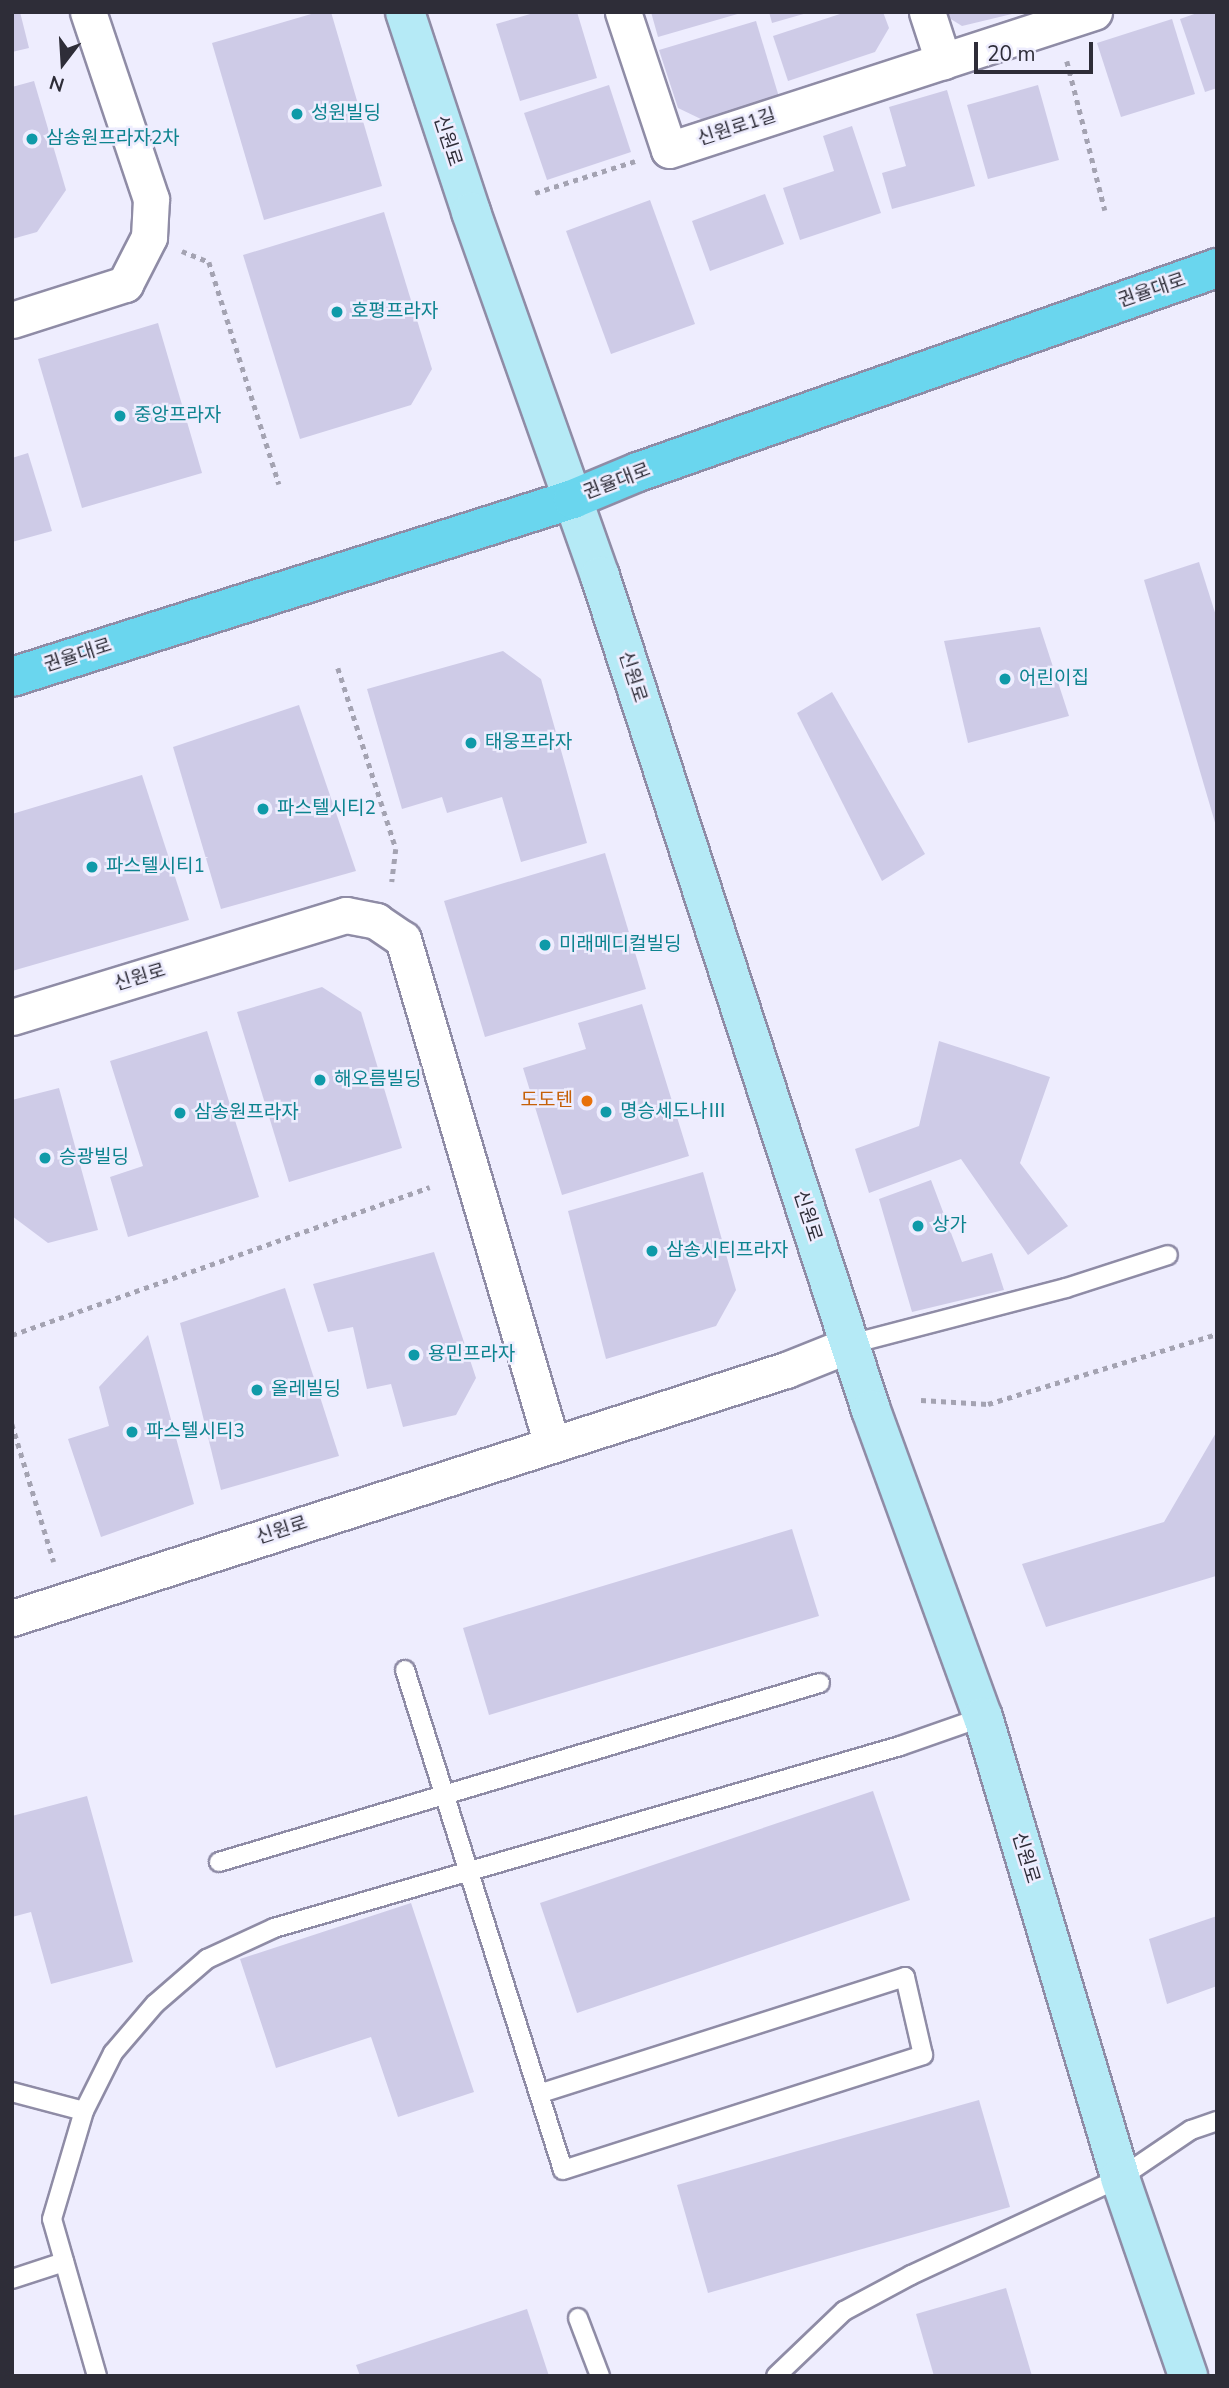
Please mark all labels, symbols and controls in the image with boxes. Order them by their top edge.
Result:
north arrow [28,28,98,98]
scale bar [977,28,1096,72]
text: 20 m [987,40,1036,68]
text: N [46,69,67,98]
place label: 성원빌딩 [311,103,381,125]
street label: 신원로1길 [695,105,779,151]
marker: 성원빌딩 [289,106,305,122]
street label: 신원로 [428,113,466,169]
place label: 삼송원프라자2차 [46,128,180,150]
marker: 삼송원프라자2차 [24,131,40,147]
street label: 권율대로 [1115,269,1189,313]
place label: 호평프라자 [351,301,438,323]
marker: 호평프라자 [329,304,345,320]
place label: 중앙프라자 [134,405,221,427]
marker: 중앙프라자 [112,408,128,424]
street label: 권율대로 [580,459,654,505]
street label: 권율대로 [41,634,115,678]
street label: 신원로 [613,649,651,705]
place label: 어린이집 [1019,668,1089,690]
marker: 어린이집 [997,671,1013,687]
place label: 태웅프라자 [485,732,572,754]
marker: 태웅프라자 [463,735,479,751]
place label: 파스텔시티2 [277,798,376,820]
marker: 파스텔시티2 [255,801,271,817]
place label: 파스텔시티1 [106,856,205,878]
marker: 파스텔시티1 [84,859,100,875]
place label: 미래메디컬빌딩 [559,934,681,956]
marker: 미래메디컬빌딩 [537,937,553,953]
street label: 신원로 [112,959,168,997]
place label: 해오름빌딩 [334,1069,421,1091]
marker: 해오름빌딩 [312,1072,328,1088]
place label: 도도텐 [521,1090,573,1112]
marker: 도도텐 [579,1093,595,1109]
place label: 명승세도나Ⅲ [620,1101,726,1123]
place label: 삼송원프라자 [194,1102,299,1124]
marker: 명승세도나Ⅲ [598,1104,614,1120]
marker: 삼송원프라자 [172,1105,188,1121]
place label: 승광빌딩 [59,1147,129,1169]
marker: 승광빌딩 [37,1150,53,1166]
street label: 신원로 [788,1188,826,1244]
place label: 상가 [932,1215,967,1237]
marker: 상가 [910,1218,926,1234]
place label: 삼송시티프라자 [666,1240,788,1262]
marker: 삼송시티프라자 [644,1243,660,1259]
place label: 용민프라자 [428,1344,515,1366]
marker: 용민프라자 [406,1347,422,1363]
place label: 올레빌딩 [271,1379,341,1401]
marker: 올레빌딩 [249,1382,265,1398]
place label: 파스텔시티3 [146,1421,245,1443]
marker: 파스텔시티3 [124,1424,140,1440]
street label: 신원로 [254,1512,310,1550]
street label: 신원로 [1006,1830,1044,1886]

